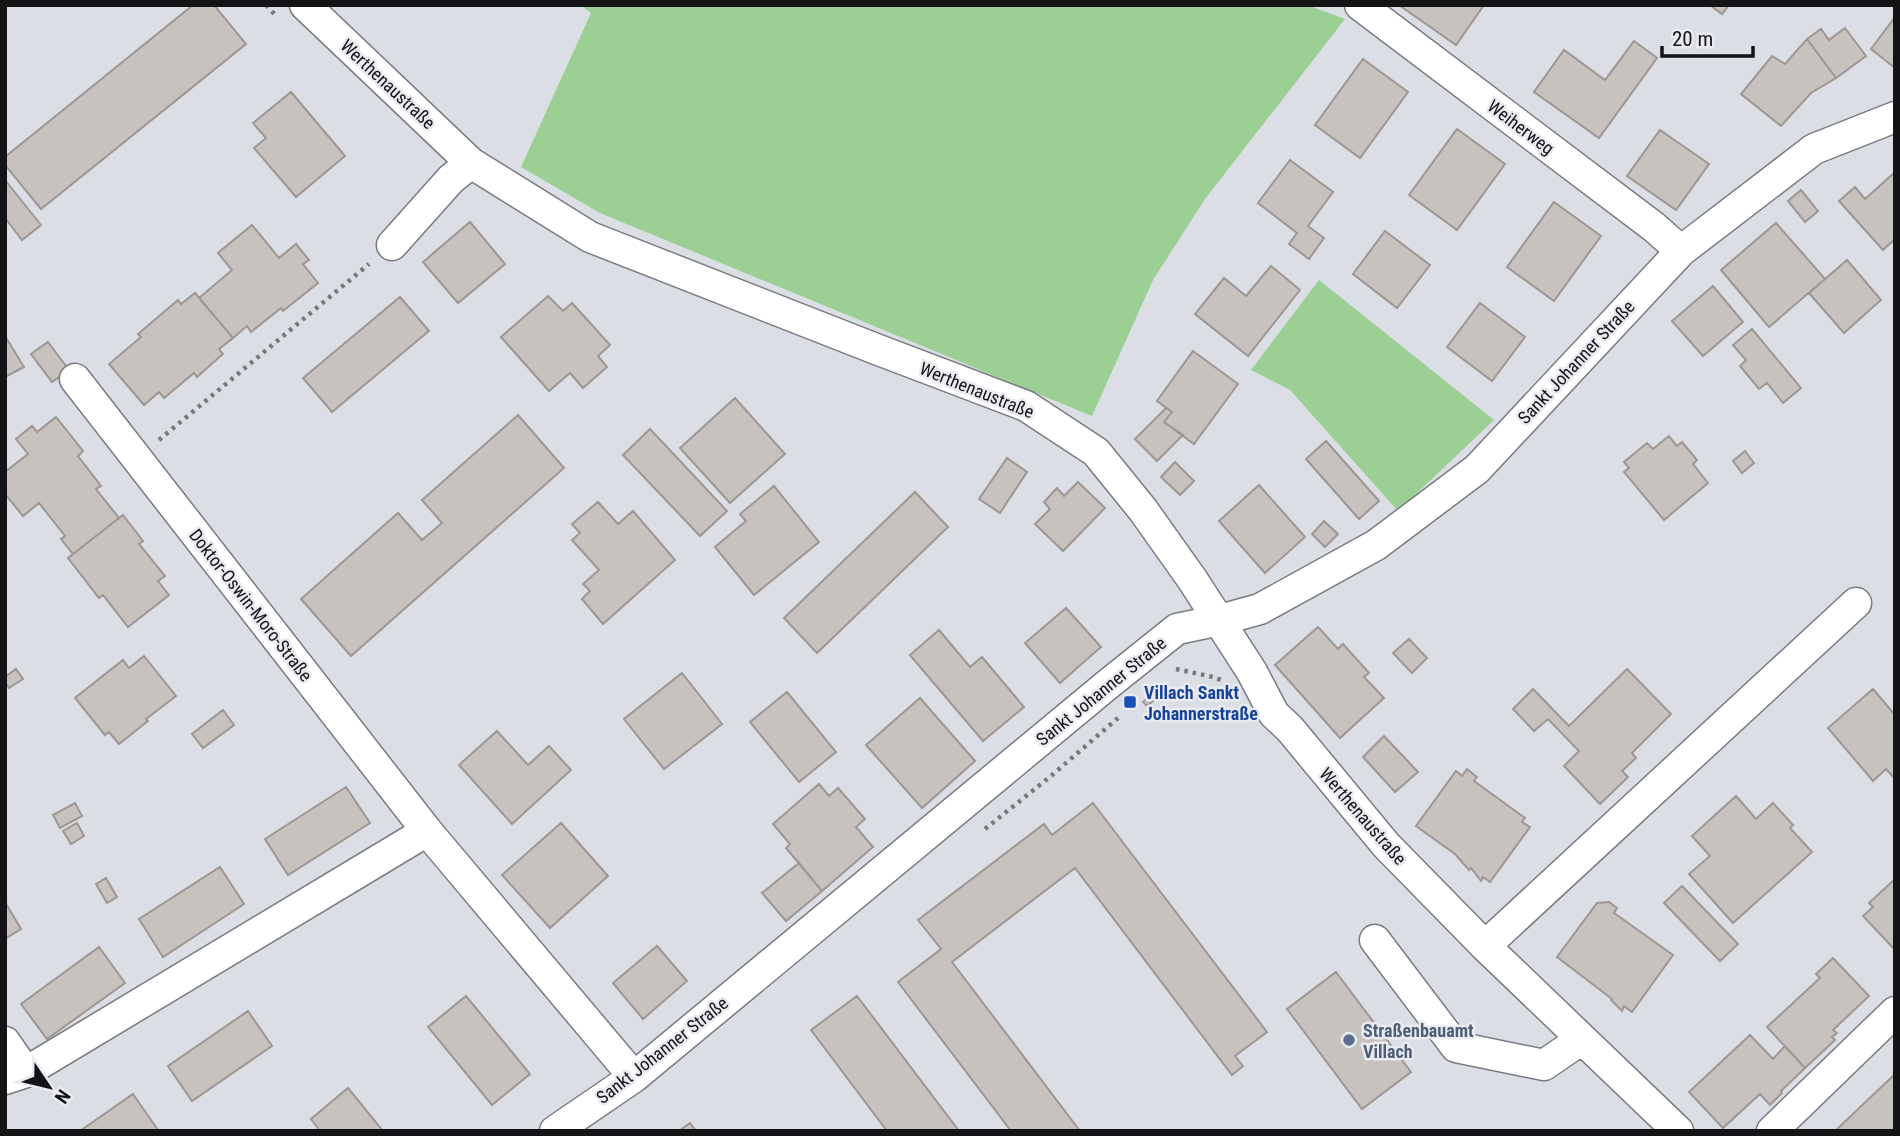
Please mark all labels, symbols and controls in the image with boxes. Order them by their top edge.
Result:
scale bar [1662,14,1753,58]
text: 20 m [1672,27,1713,51]
street label: Werthenaustraße [336,35,440,133]
street label: Weiherweg [1484,95,1558,159]
street label: Sankt Johanner Straße [1513,296,1639,428]
street label: Werthenaustraße [917,358,1037,422]
street label: Doktor-Oswin-Moro-Straße [185,525,317,685]
street label: Sankt Johanner Straße [1032,632,1170,750]
place label: Villach Sankt Johannerstraße [1144,682,1258,724]
marker: Villach Sankt Johannerstraße [1122,694,1138,710]
street label: Werthenaustraße [1315,763,1411,869]
street label: Sankt Johanner Straße [592,992,732,1108]
place label: Straßenbauamt Villach [1363,1020,1474,1062]
marker: Straßenbauamt Villach [1341,1032,1357,1048]
north arrow [14,1052,84,1122]
text: N [50,1085,75,1108]

